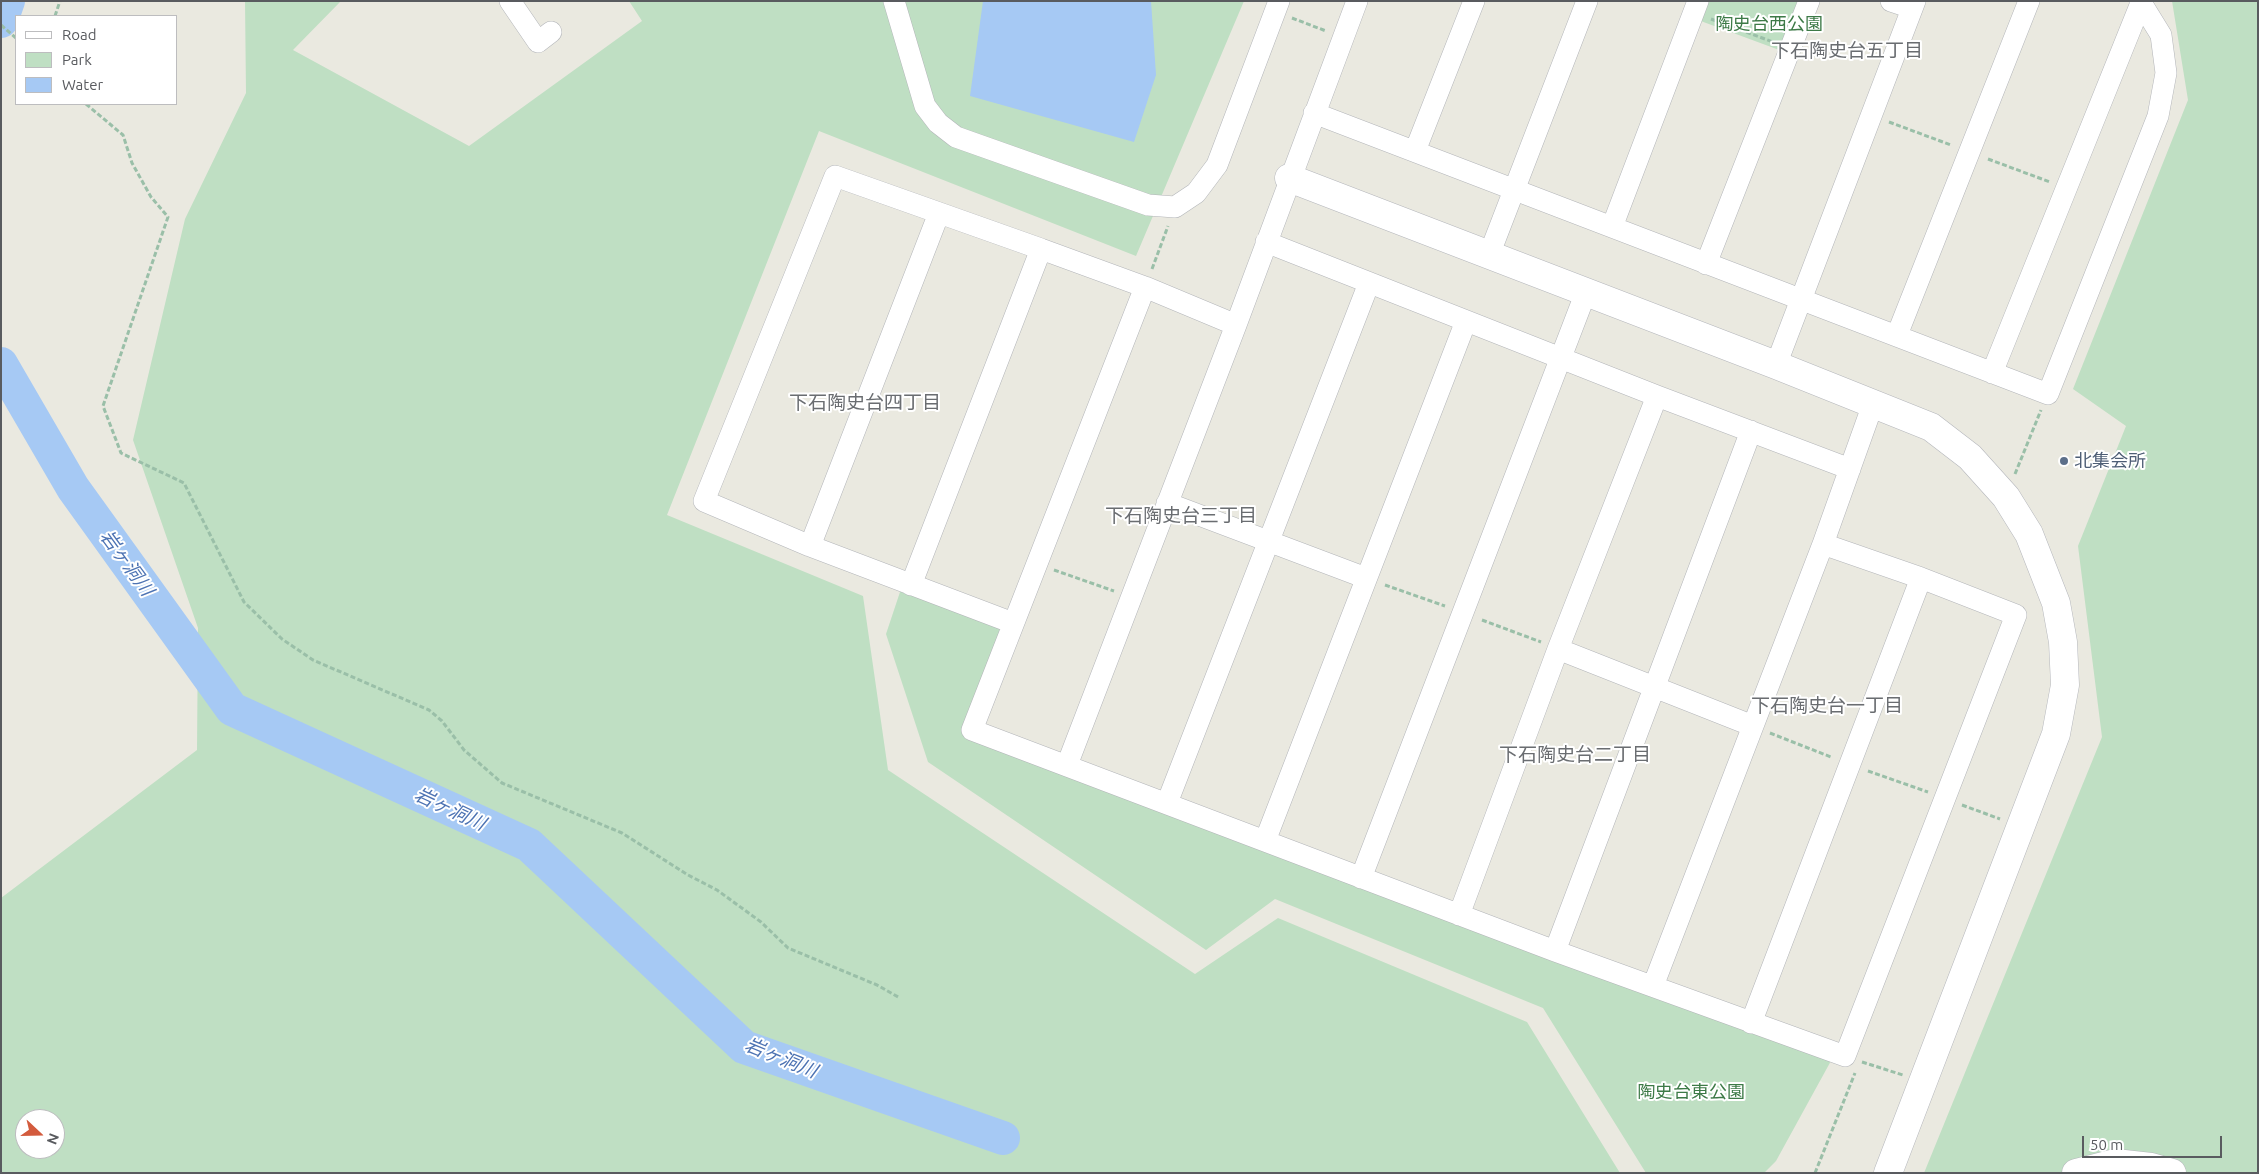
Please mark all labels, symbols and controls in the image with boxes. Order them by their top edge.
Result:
park label: 陶史台西公園 [1715,13,1823,35]
legend [15,15,178,105]
text: Road [62,26,97,43]
district label: 下石陶史台五丁目 [1771,40,1923,62]
text: Park [62,51,92,68]
text: Water [62,76,103,93]
district label: 下石陶史台四丁目 [789,392,941,414]
place label: 北集会所 [2074,450,2146,472]
marker: 北集会所 [2058,455,2070,467]
district label: 下石陶史台三丁目 [1105,505,1257,527]
water label: 岩ヶ洞川 [95,526,159,600]
district label: 下石陶史台一丁目 [1751,695,1903,717]
district label: 下石陶史台二丁目 [1499,744,1651,766]
water label: 岩ヶ洞川 [411,783,489,835]
water label: 岩ヶ洞川 [741,1033,821,1083]
park label: 陶史台東公園 [1637,1081,1745,1103]
north arrow [15,1109,65,1159]
scale bar [2084,1126,2224,1158]
text: N [44,1131,62,1147]
text: 50 m [2090,1136,2123,1153]

